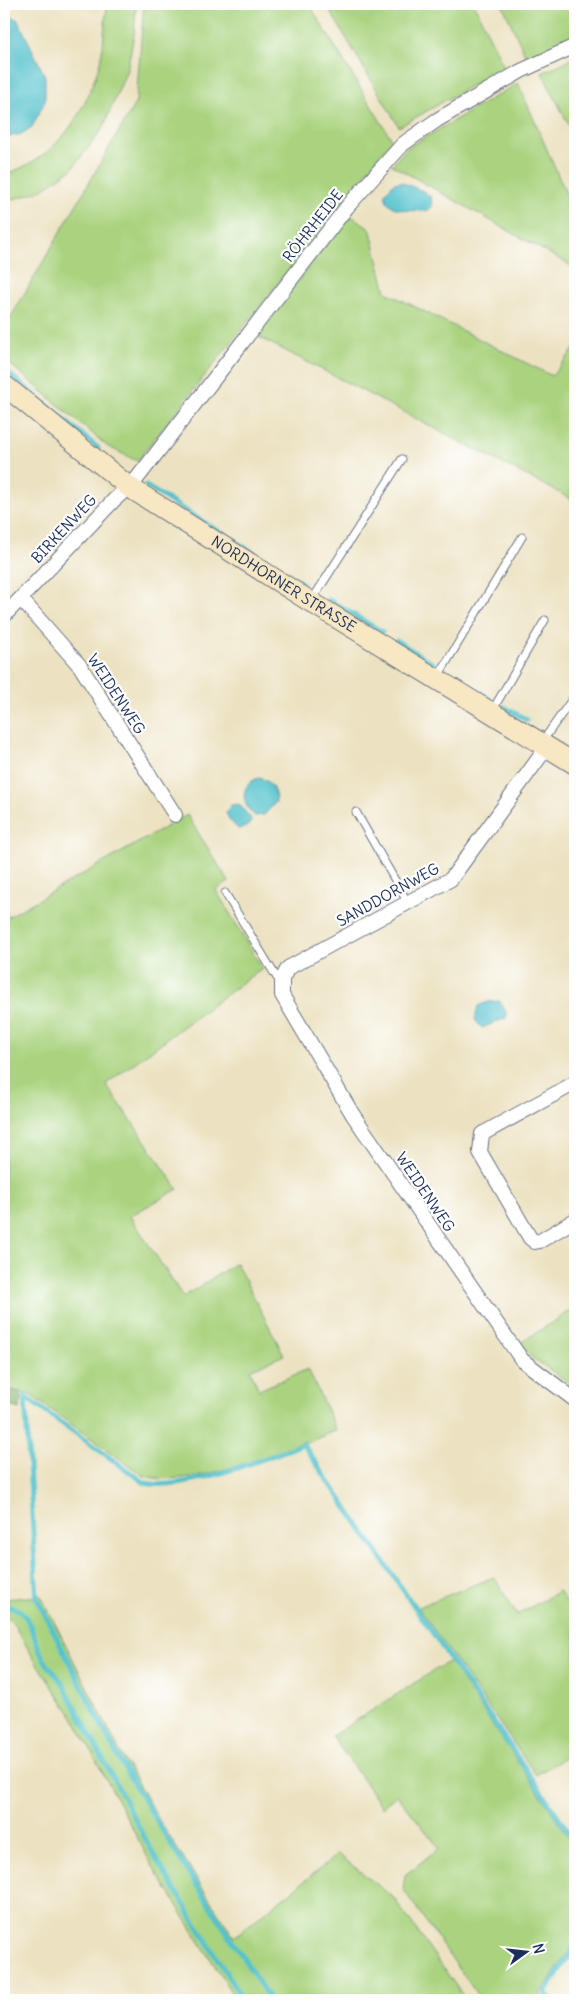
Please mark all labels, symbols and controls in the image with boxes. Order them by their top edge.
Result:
street label: RÖHRHEIDE [278,185,347,266]
street label: BIRKENWEG [27,490,100,567]
street label: NORDHORNER STRASSE [208,531,360,636]
street label: WEIDENWEG [83,650,149,738]
street label: SANDDORNWEG [333,858,442,931]
street label: WEIDENWEG [392,1148,459,1235]
north arrow [502,1926,552,1976]
text: N [529,1942,549,1956]

